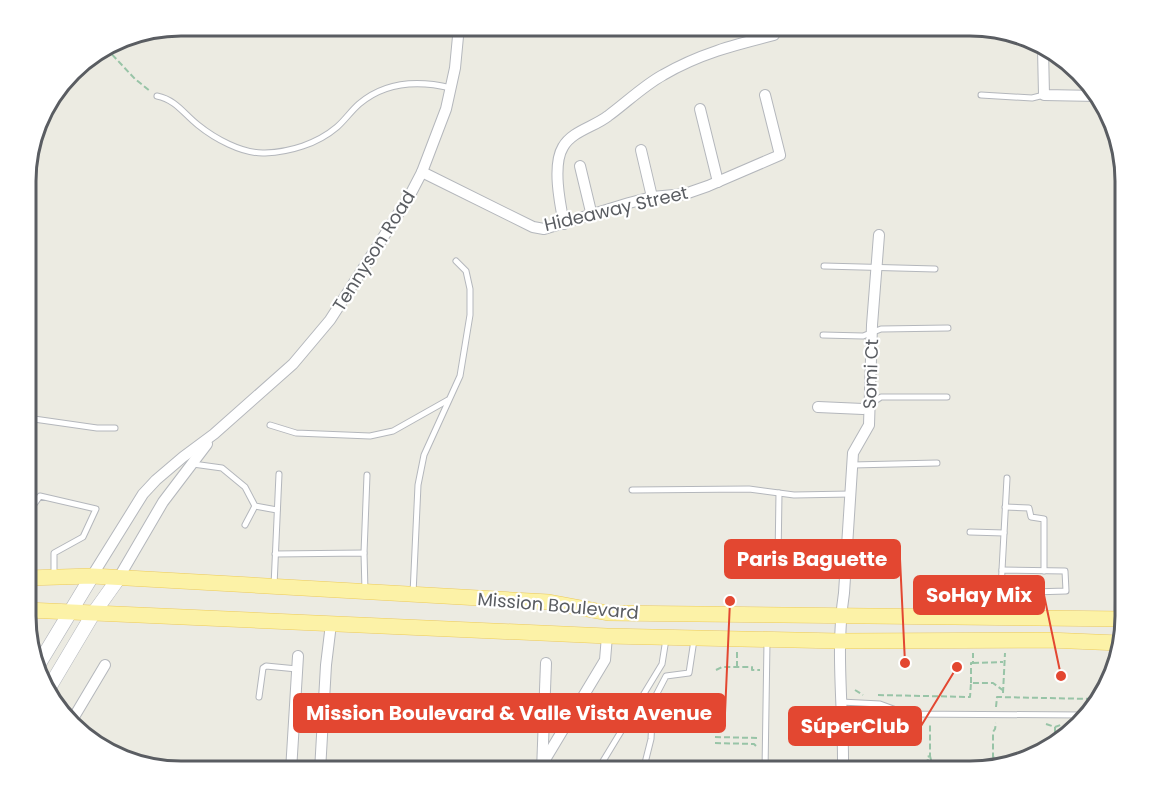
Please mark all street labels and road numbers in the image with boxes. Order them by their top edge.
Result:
street label: Hideaway Street [541,180,690,237]
street label: Tennyson Road [326,186,421,316]
street label: Somi Ct [857,338,884,410]
street label: Mission Boulevard [476,586,640,625]

